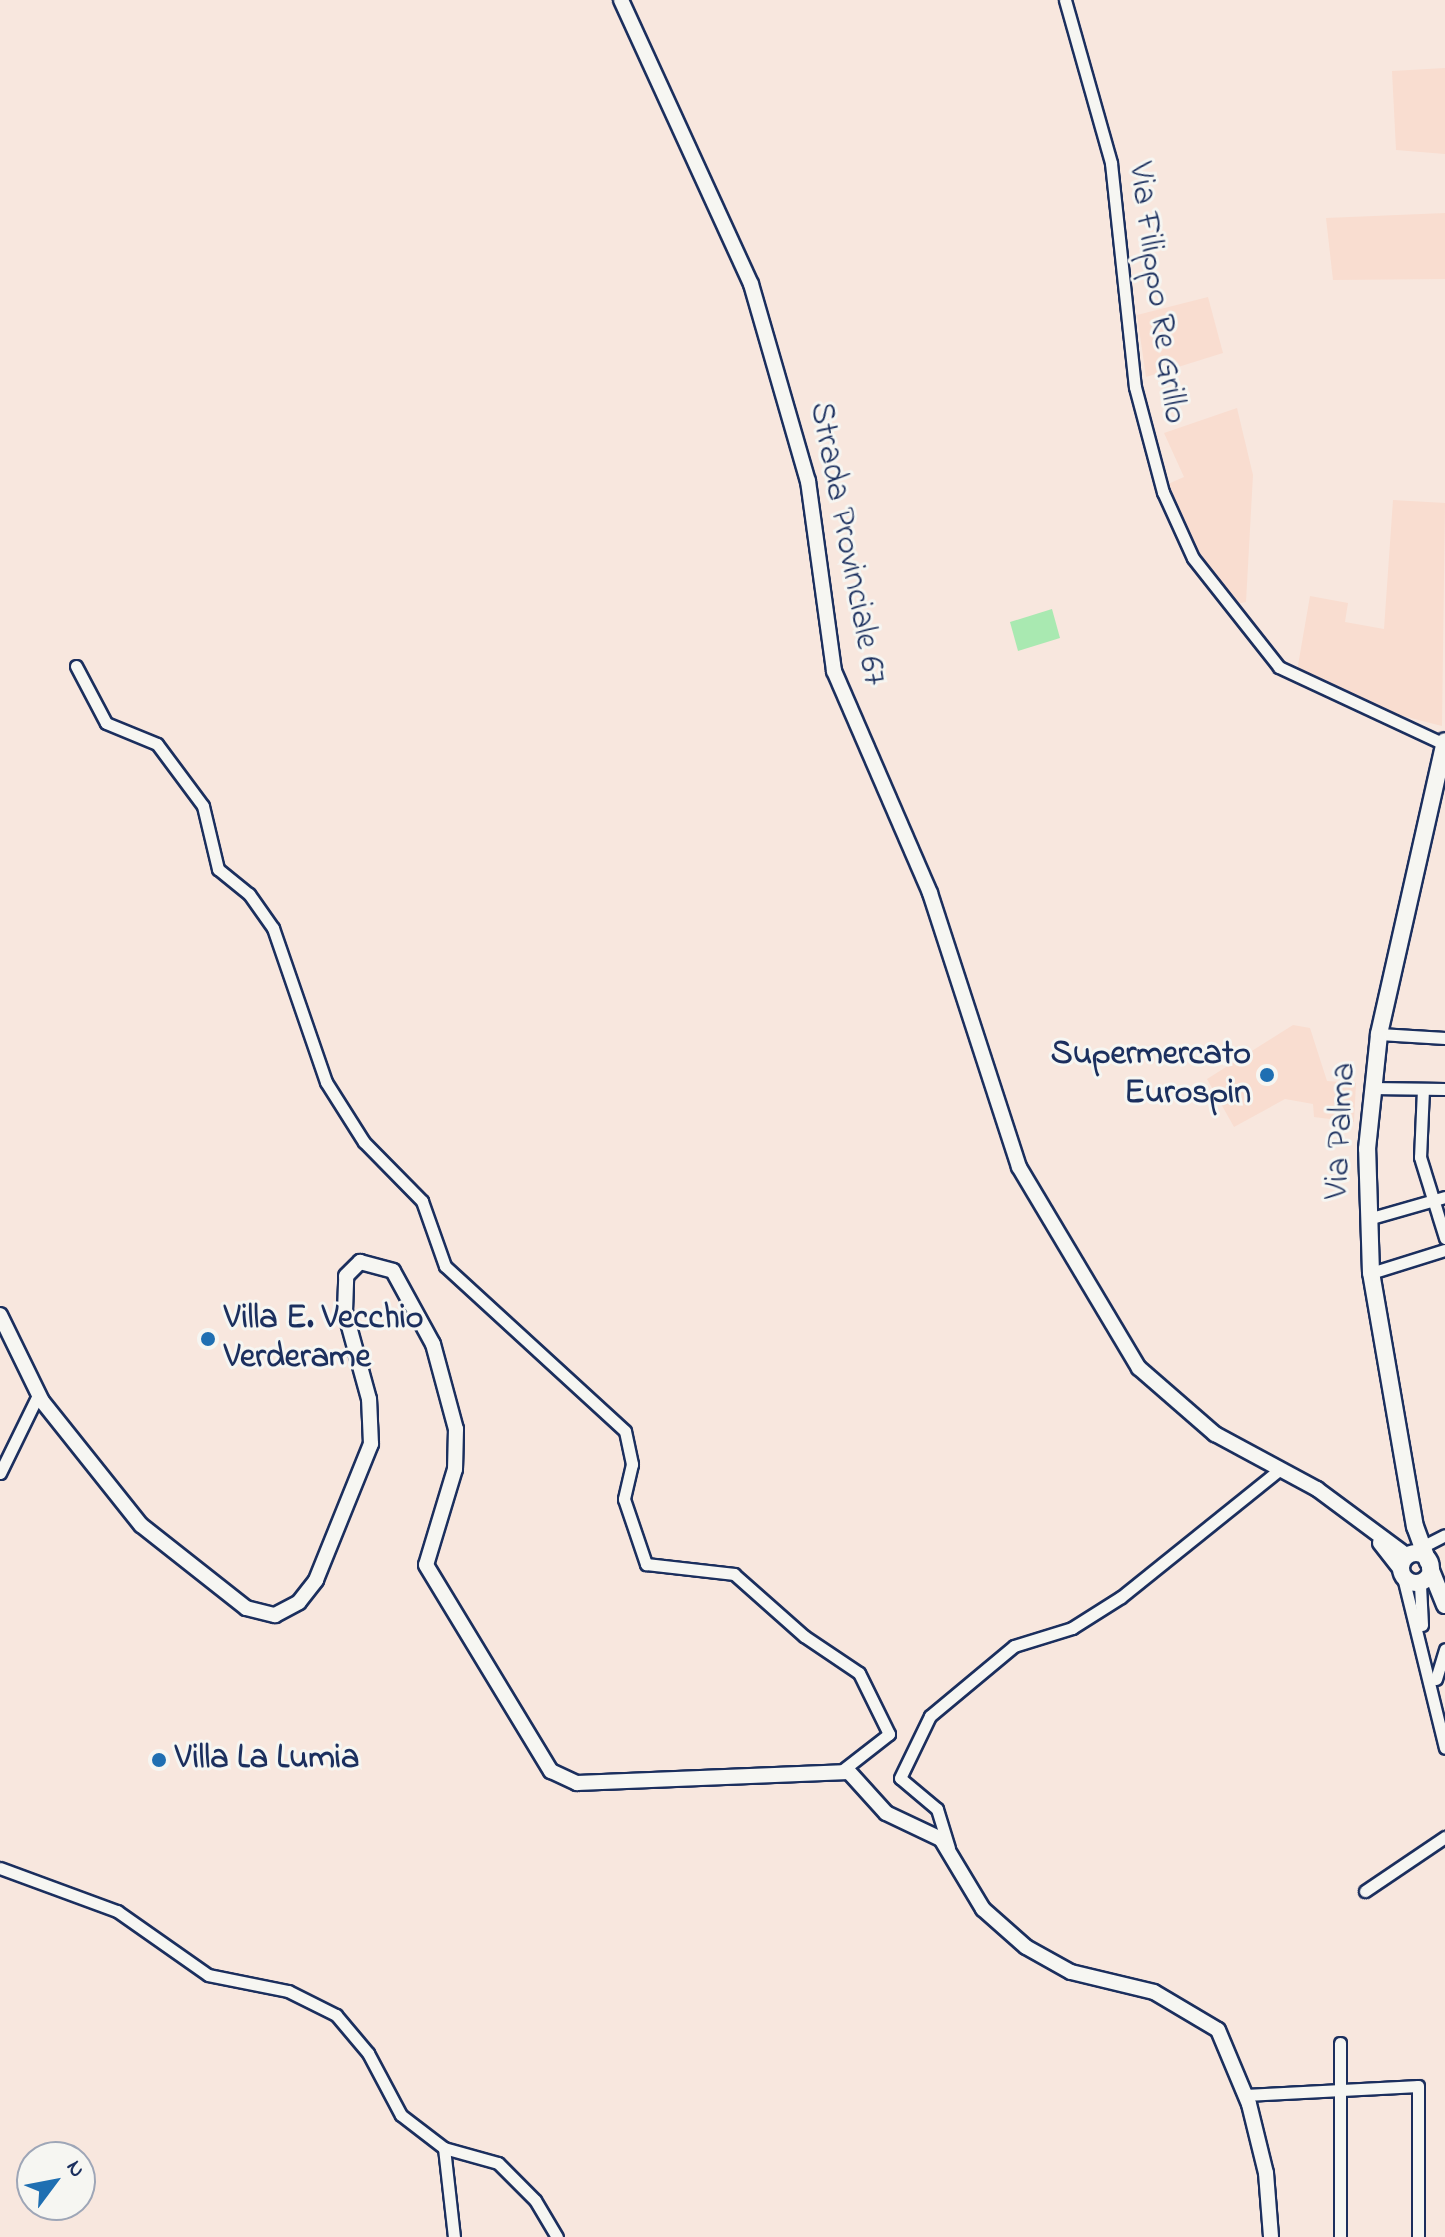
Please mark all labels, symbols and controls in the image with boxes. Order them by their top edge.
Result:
street label: Via Filippo Re Grillo [1117,160,1195,426]
street label: Strada Provinciale 67 [799,399,893,689]
place label: Supermercato Eurospin [1051,1035,1251,1114]
street label: Via Palma [1318,1061,1366,1201]
marker: Supermercato Eurospin [1258,1066,1276,1084]
place label: Villa E. Vecchio Verderame [224,1299,423,1378]
marker: Villa E. Vecchio Verderame [199,1330,217,1348]
place label: Villa La Lumia [175,1740,359,1780]
marker: Villa La Lumia [150,1751,168,1769]
north arrow [16,2141,96,2221]
text: N [57,2155,92,2184]

